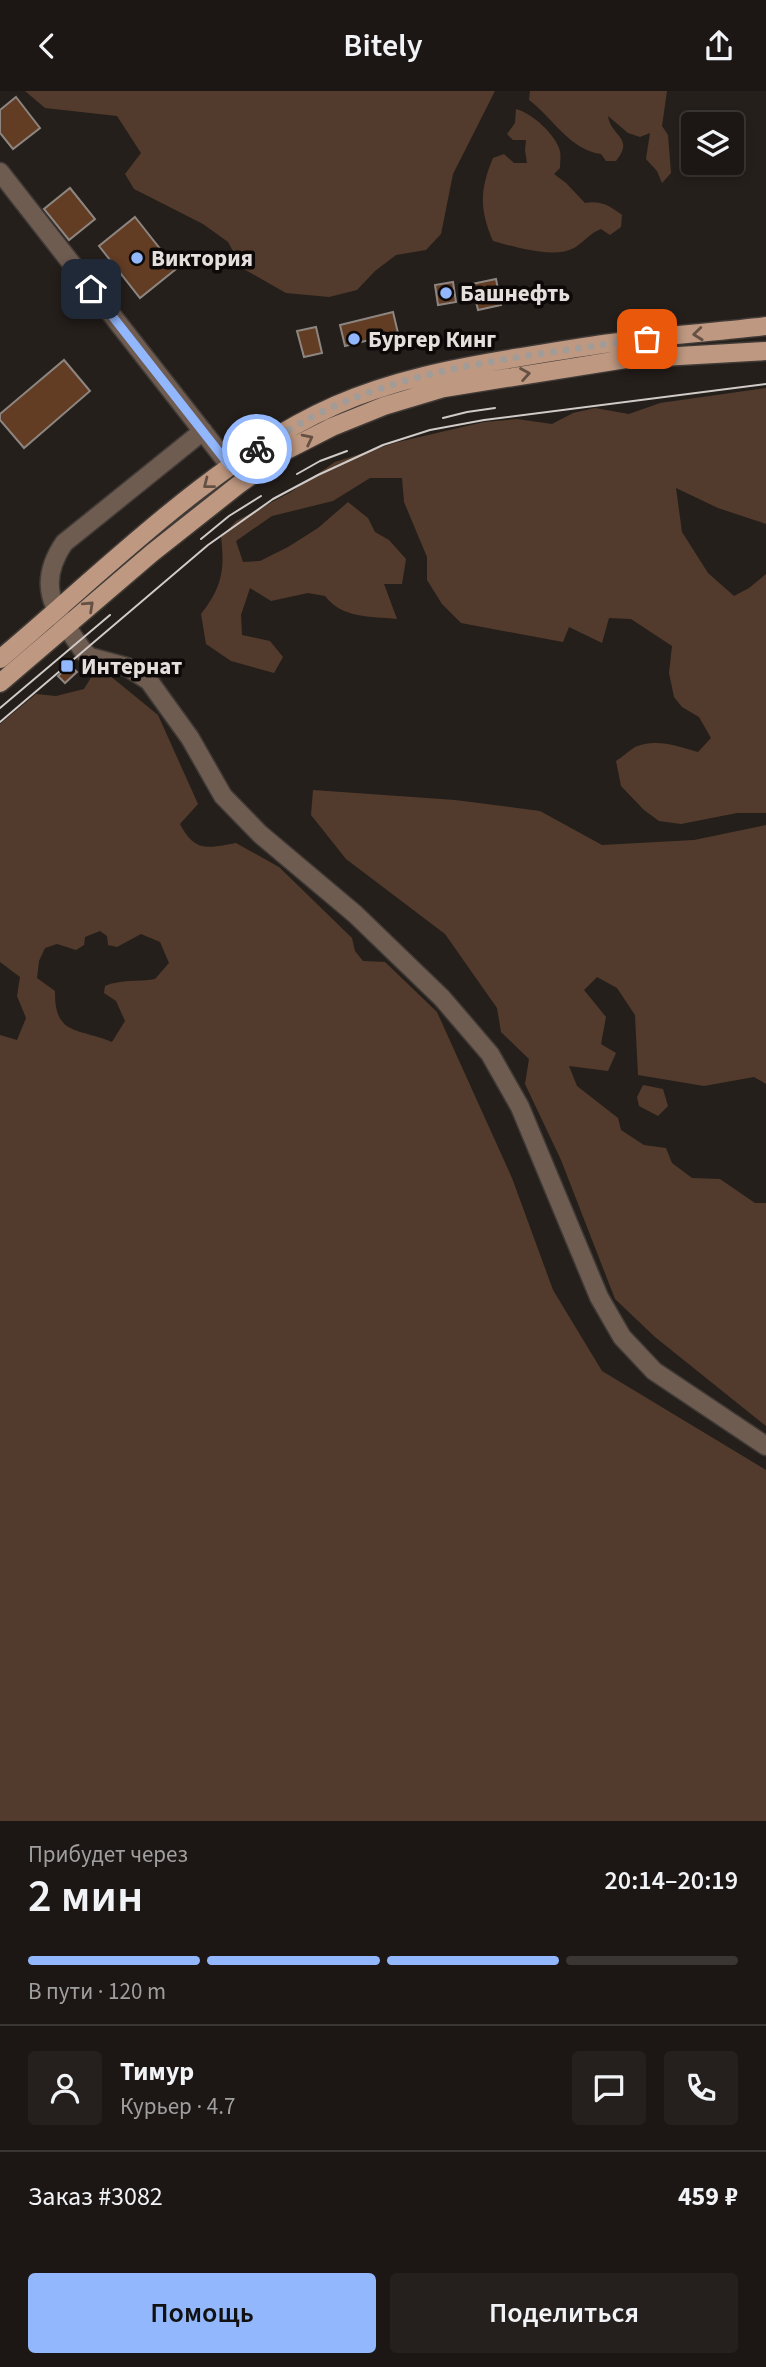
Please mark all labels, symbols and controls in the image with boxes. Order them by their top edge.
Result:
text: Bitely [343,23,423,69]
icon: back [28,27,66,65]
icon: share [700,27,738,65]
map controls [681,112,744,175]
button: layers [681,112,744,175]
place label: Виктория [151,242,253,275]
marker: Виктория [129,250,145,266]
pin [61,259,121,319]
icon: home [72,270,110,308]
place label: Башнефть [460,277,570,310]
marker: Башнефть [438,285,454,301]
pin [617,309,677,369]
icon: bag [628,320,666,358]
place label: Бургер Кинг [368,323,496,356]
one-way arrow [692,326,703,341]
marker: Бургер Кинг [346,331,362,347]
one-way arrow [519,367,531,382]
courier [222,414,292,484]
icon: bike [238,430,276,468]
one-way arrow [301,434,314,448]
one-way arrow [203,475,215,488]
one-way arrow [81,602,94,615]
place label: Интернат [81,650,182,683]
marker: Интернат [59,658,75,674]
text: Прибудет через [28,1838,188,1871]
text: 20:14–20:19 [605,1862,738,1899]
text: 2 мин [28,1864,143,1929]
text: В пути · 120 m [28,1975,166,2008]
button: person [28,2051,102,2125]
button: chat [572,2051,646,2125]
button: phone [664,2051,738,2125]
text: Тимур [120,2053,194,2090]
text: Курьер · 4.7 [120,2090,235,2123]
text: Заказ #3082 [28,2178,163,2215]
text: 459 ₽ [678,2178,738,2215]
button: Помощь [28,2273,376,2353]
button: Поделиться [390,2273,738,2353]

